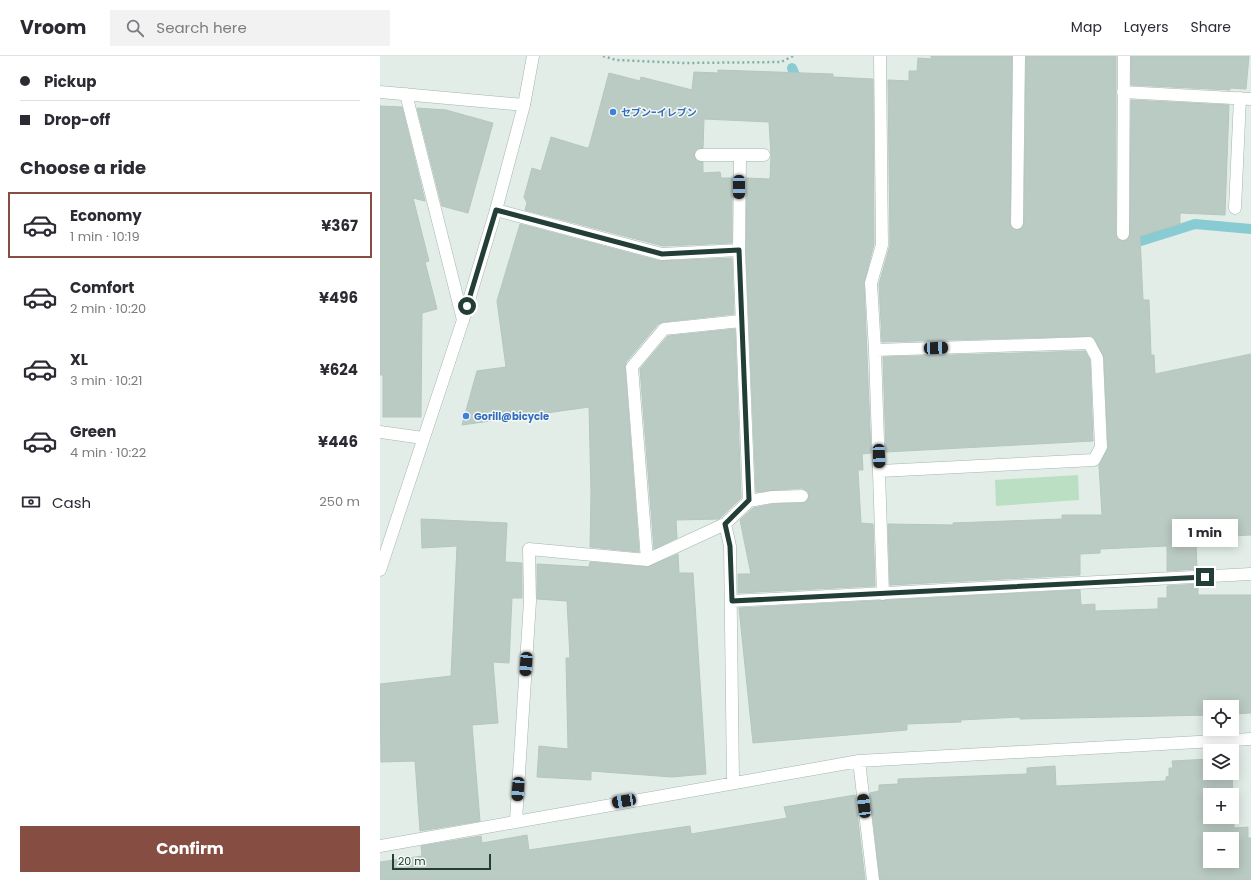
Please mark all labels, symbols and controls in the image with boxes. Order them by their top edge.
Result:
search box [110,10,390,46]
text: Vroom [20,14,86,41]
icon: search [124,17,146,39]
text: Search here [156,17,247,38]
text: Map [1071,17,1102,37]
text: Layers [1124,17,1168,37]
text: Share [1190,17,1231,37]
text: Pickup [44,71,96,92]
place label: セブン-イレブン [621,105,697,120]
marker: セブン-イレブン [608,107,618,117]
text: Drop-off [44,109,110,130]
text: Choose a ride [20,155,146,180]
car [733,175,745,199]
text: Economy [70,205,142,226]
icon: car [22,207,58,243]
text: ¥367 [321,215,358,236]
text: 1 min · 10:19 [70,227,140,246]
text: Comfort [70,277,134,298]
icon: car [22,279,58,315]
text: ¥496 [319,287,358,308]
route start [458,297,476,315]
text: 2 min · 10:20 [70,299,146,318]
car [924,342,948,354]
text: XL [70,349,88,370]
icon: car [22,351,58,387]
text: ¥624 [320,359,358,380]
text: 3 min · 10:21 [70,371,142,390]
place label: Gorill@bicycle [474,409,549,424]
marker: Gorill@bicycle [461,411,471,421]
text: Green [70,421,116,442]
icon: car [22,423,58,459]
text: ¥446 [318,431,358,452]
text: 4 min · 10:22 [70,443,146,462]
car [873,444,885,468]
icon: cash [20,491,42,513]
text: Cash [52,492,91,513]
text: 250 m [319,492,360,511]
callout: 1 min [1172,519,1238,547]
text: 1 min [1188,523,1222,542]
route end [1196,568,1214,586]
car [519,652,533,676]
map controls [1203,700,1239,868]
button: locate [1203,700,1239,736]
button: layers [1203,744,1239,780]
car [511,777,525,801]
button: + [1203,788,1239,824]
car [611,793,637,809]
car [857,793,871,819]
button: Confirm [20,826,360,872]
button: − [1203,832,1239,868]
scale bar [392,852,491,871]
text: 20 m [398,853,426,869]

